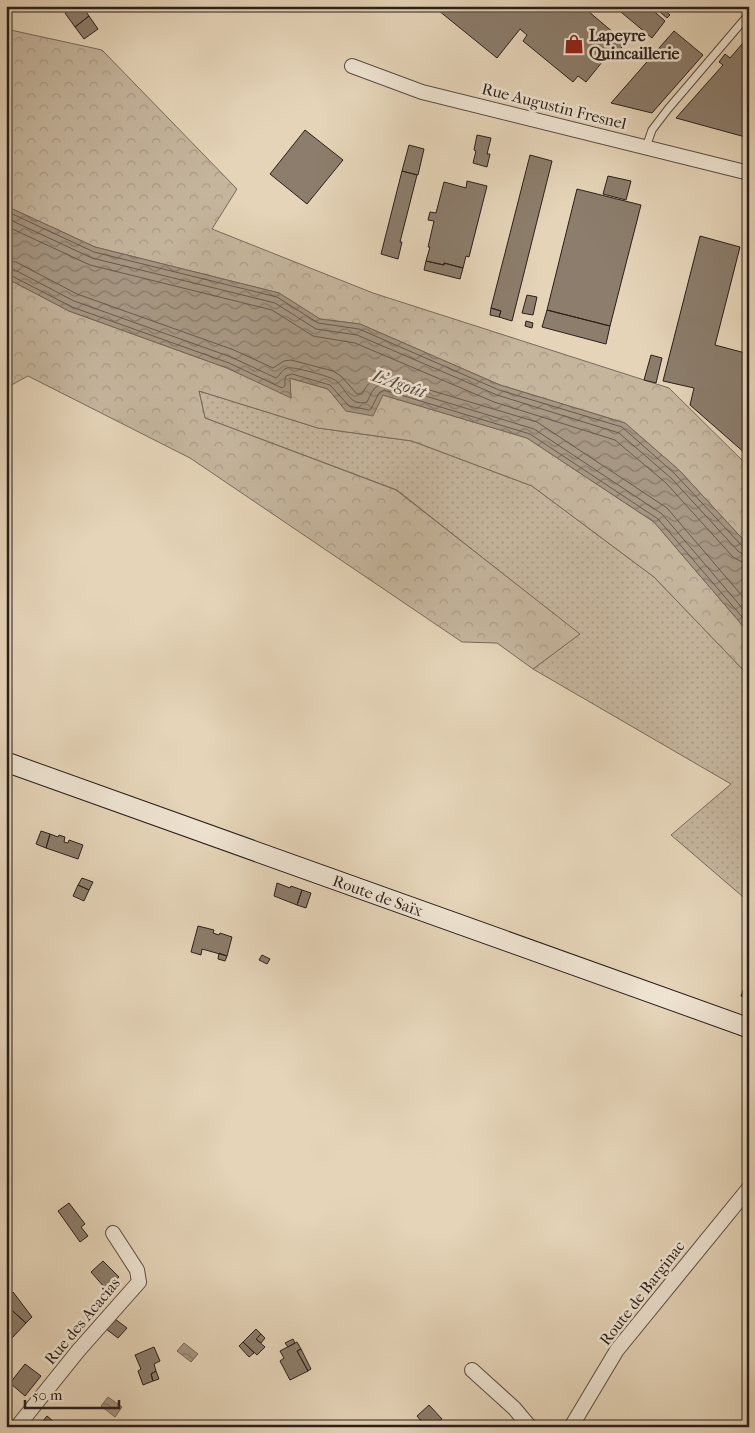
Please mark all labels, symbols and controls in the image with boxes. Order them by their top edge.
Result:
place label: Lapeyre Quincaillerie [589,26,680,63]
shop icon: Lapeyre Quincaillerie [563,33,585,55]
street label: Rue Augustin Fresnel [480,79,629,133]
water label: L'Agoût [368,364,430,403]
street label: Route de Saïx [330,870,426,920]
street label: Route de Barginac [595,1237,689,1349]
street label: Rue des Acacias [40,1274,124,1368]
scale bar [25,1378,119,1410]
text: 50 m [32,1386,63,1404]

